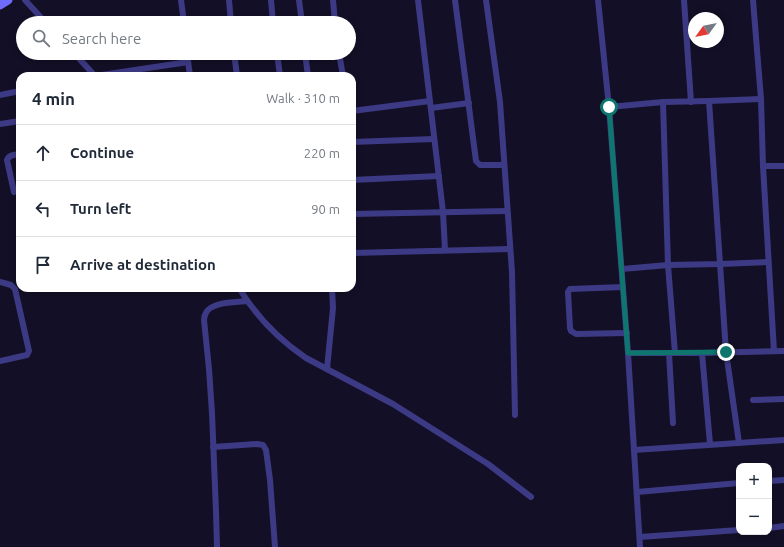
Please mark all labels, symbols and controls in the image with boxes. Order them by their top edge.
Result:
north arrow [688,12,724,48]
search box [16,16,356,60]
icon: search [30,27,52,49]
text: Search here [62,30,141,47]
text: 4 min [32,89,75,108]
text: Walk · 310 m [266,91,340,105]
route start [600,98,618,116]
icon: ahead [32,142,54,164]
text: Continue [70,144,134,161]
text: 220 m [304,146,340,160]
icon: left [32,198,54,220]
text: Turn left [70,200,131,217]
text: 90 m [311,202,340,216]
icon: arrive [32,254,54,276]
text: Arrive at destination [70,256,216,273]
route end [717,343,735,361]
map controls [736,463,772,535]
button: + [736,463,772,499]
button: − [736,499,772,535]

